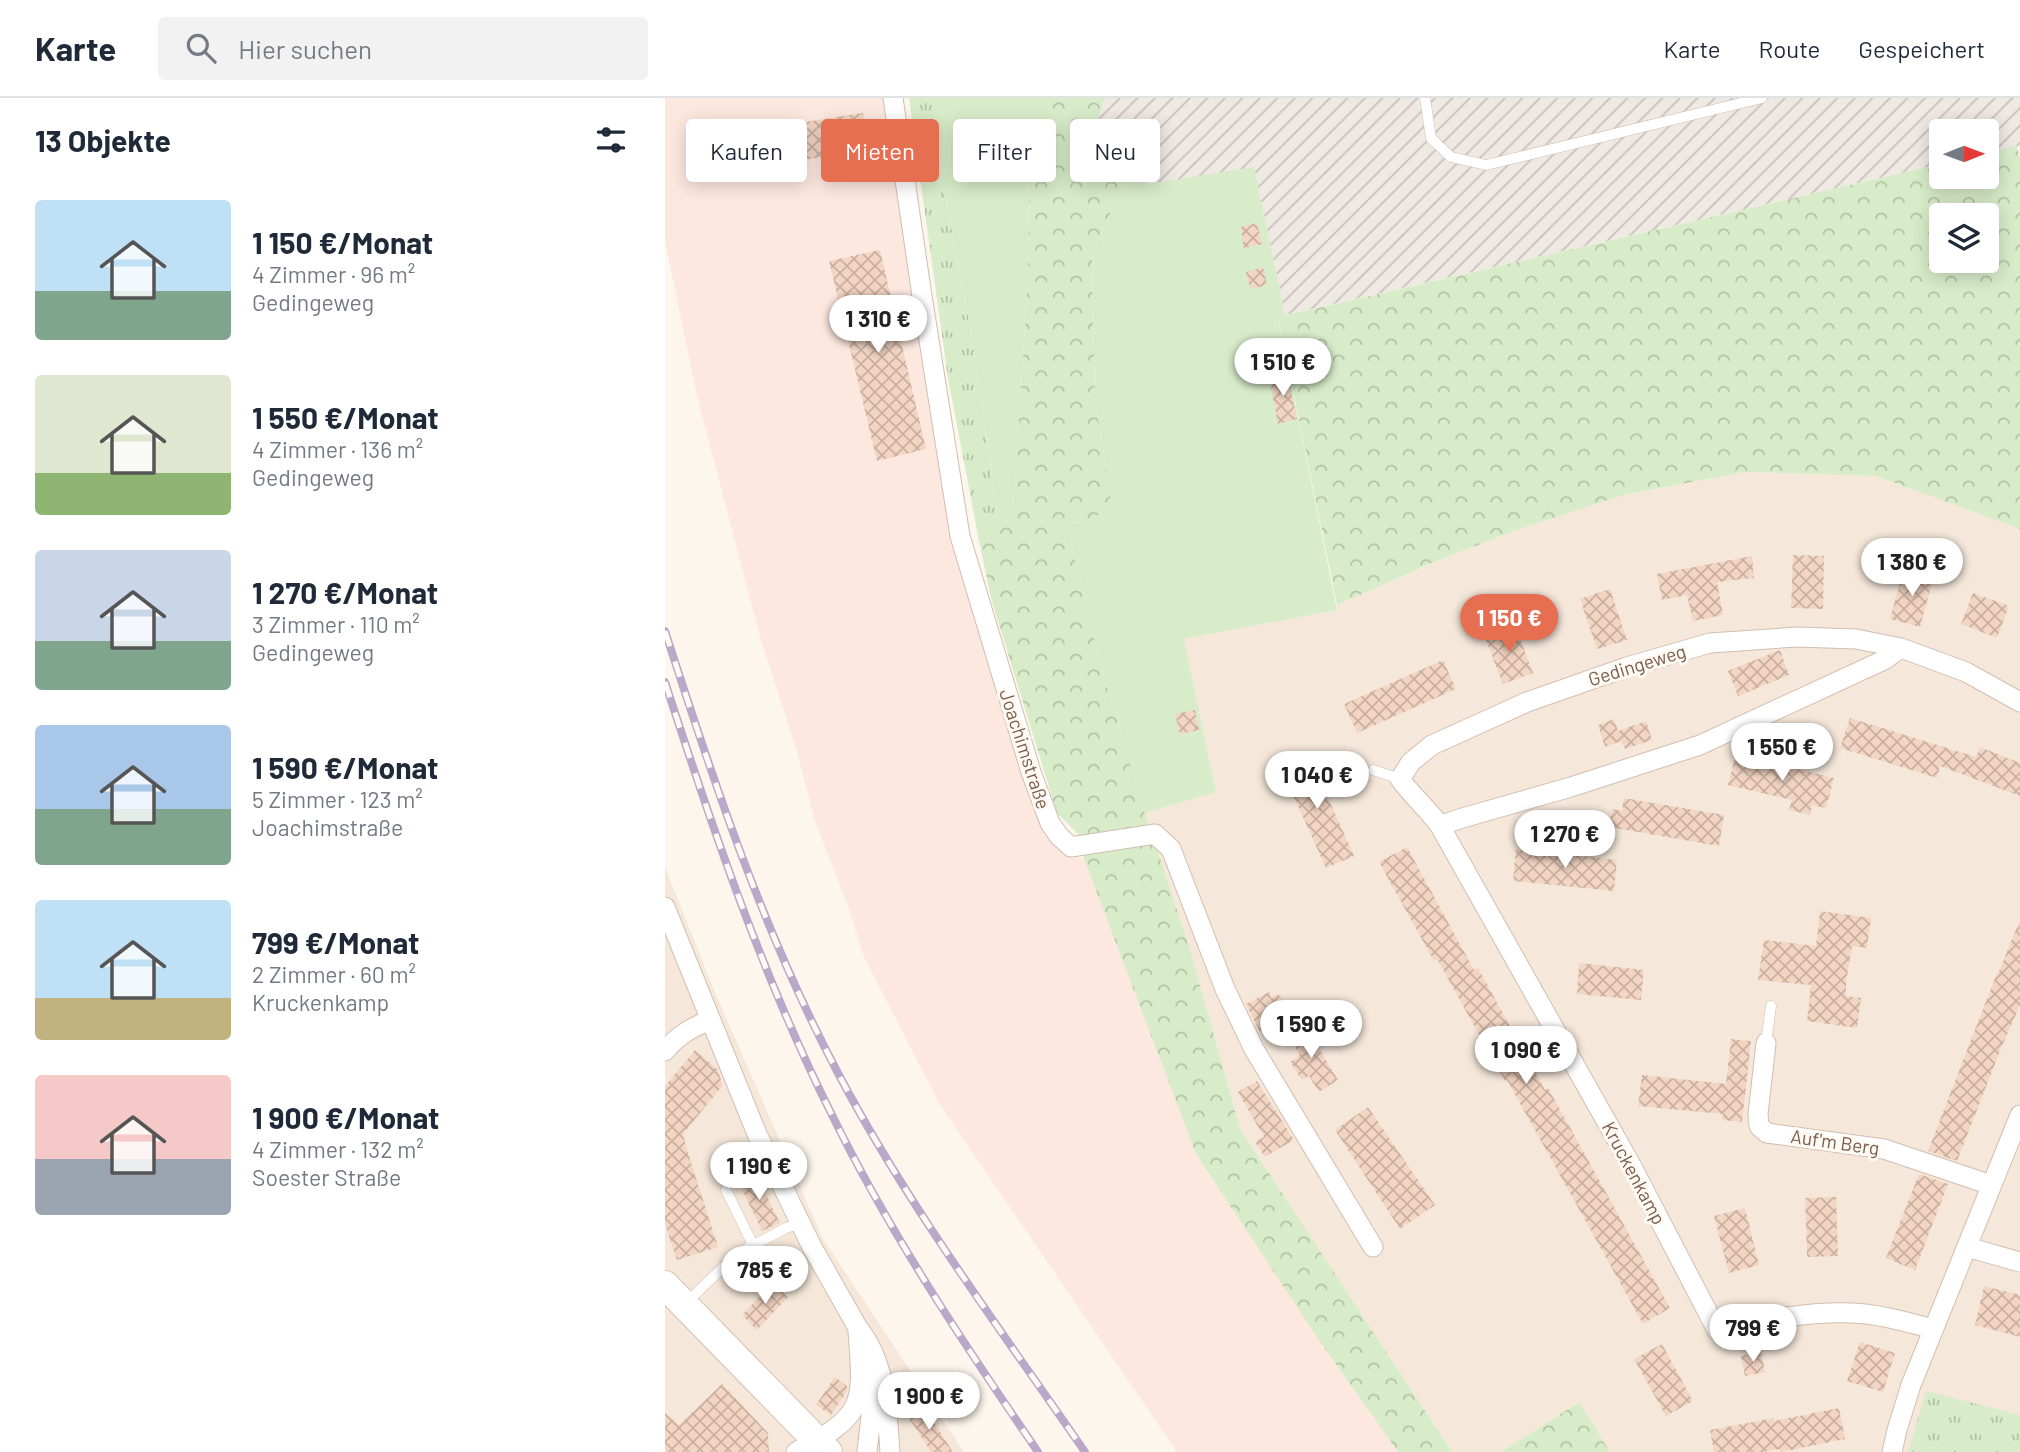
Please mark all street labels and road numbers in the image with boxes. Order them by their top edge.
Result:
street label: Gedingeweg [1585,639,1688,690]
street label: Joachimstraße [995,686,1056,812]
street label: Kruckenkamp [1598,1117,1671,1228]
street label: Auf'm Berg [1789,1124,1881,1159]

